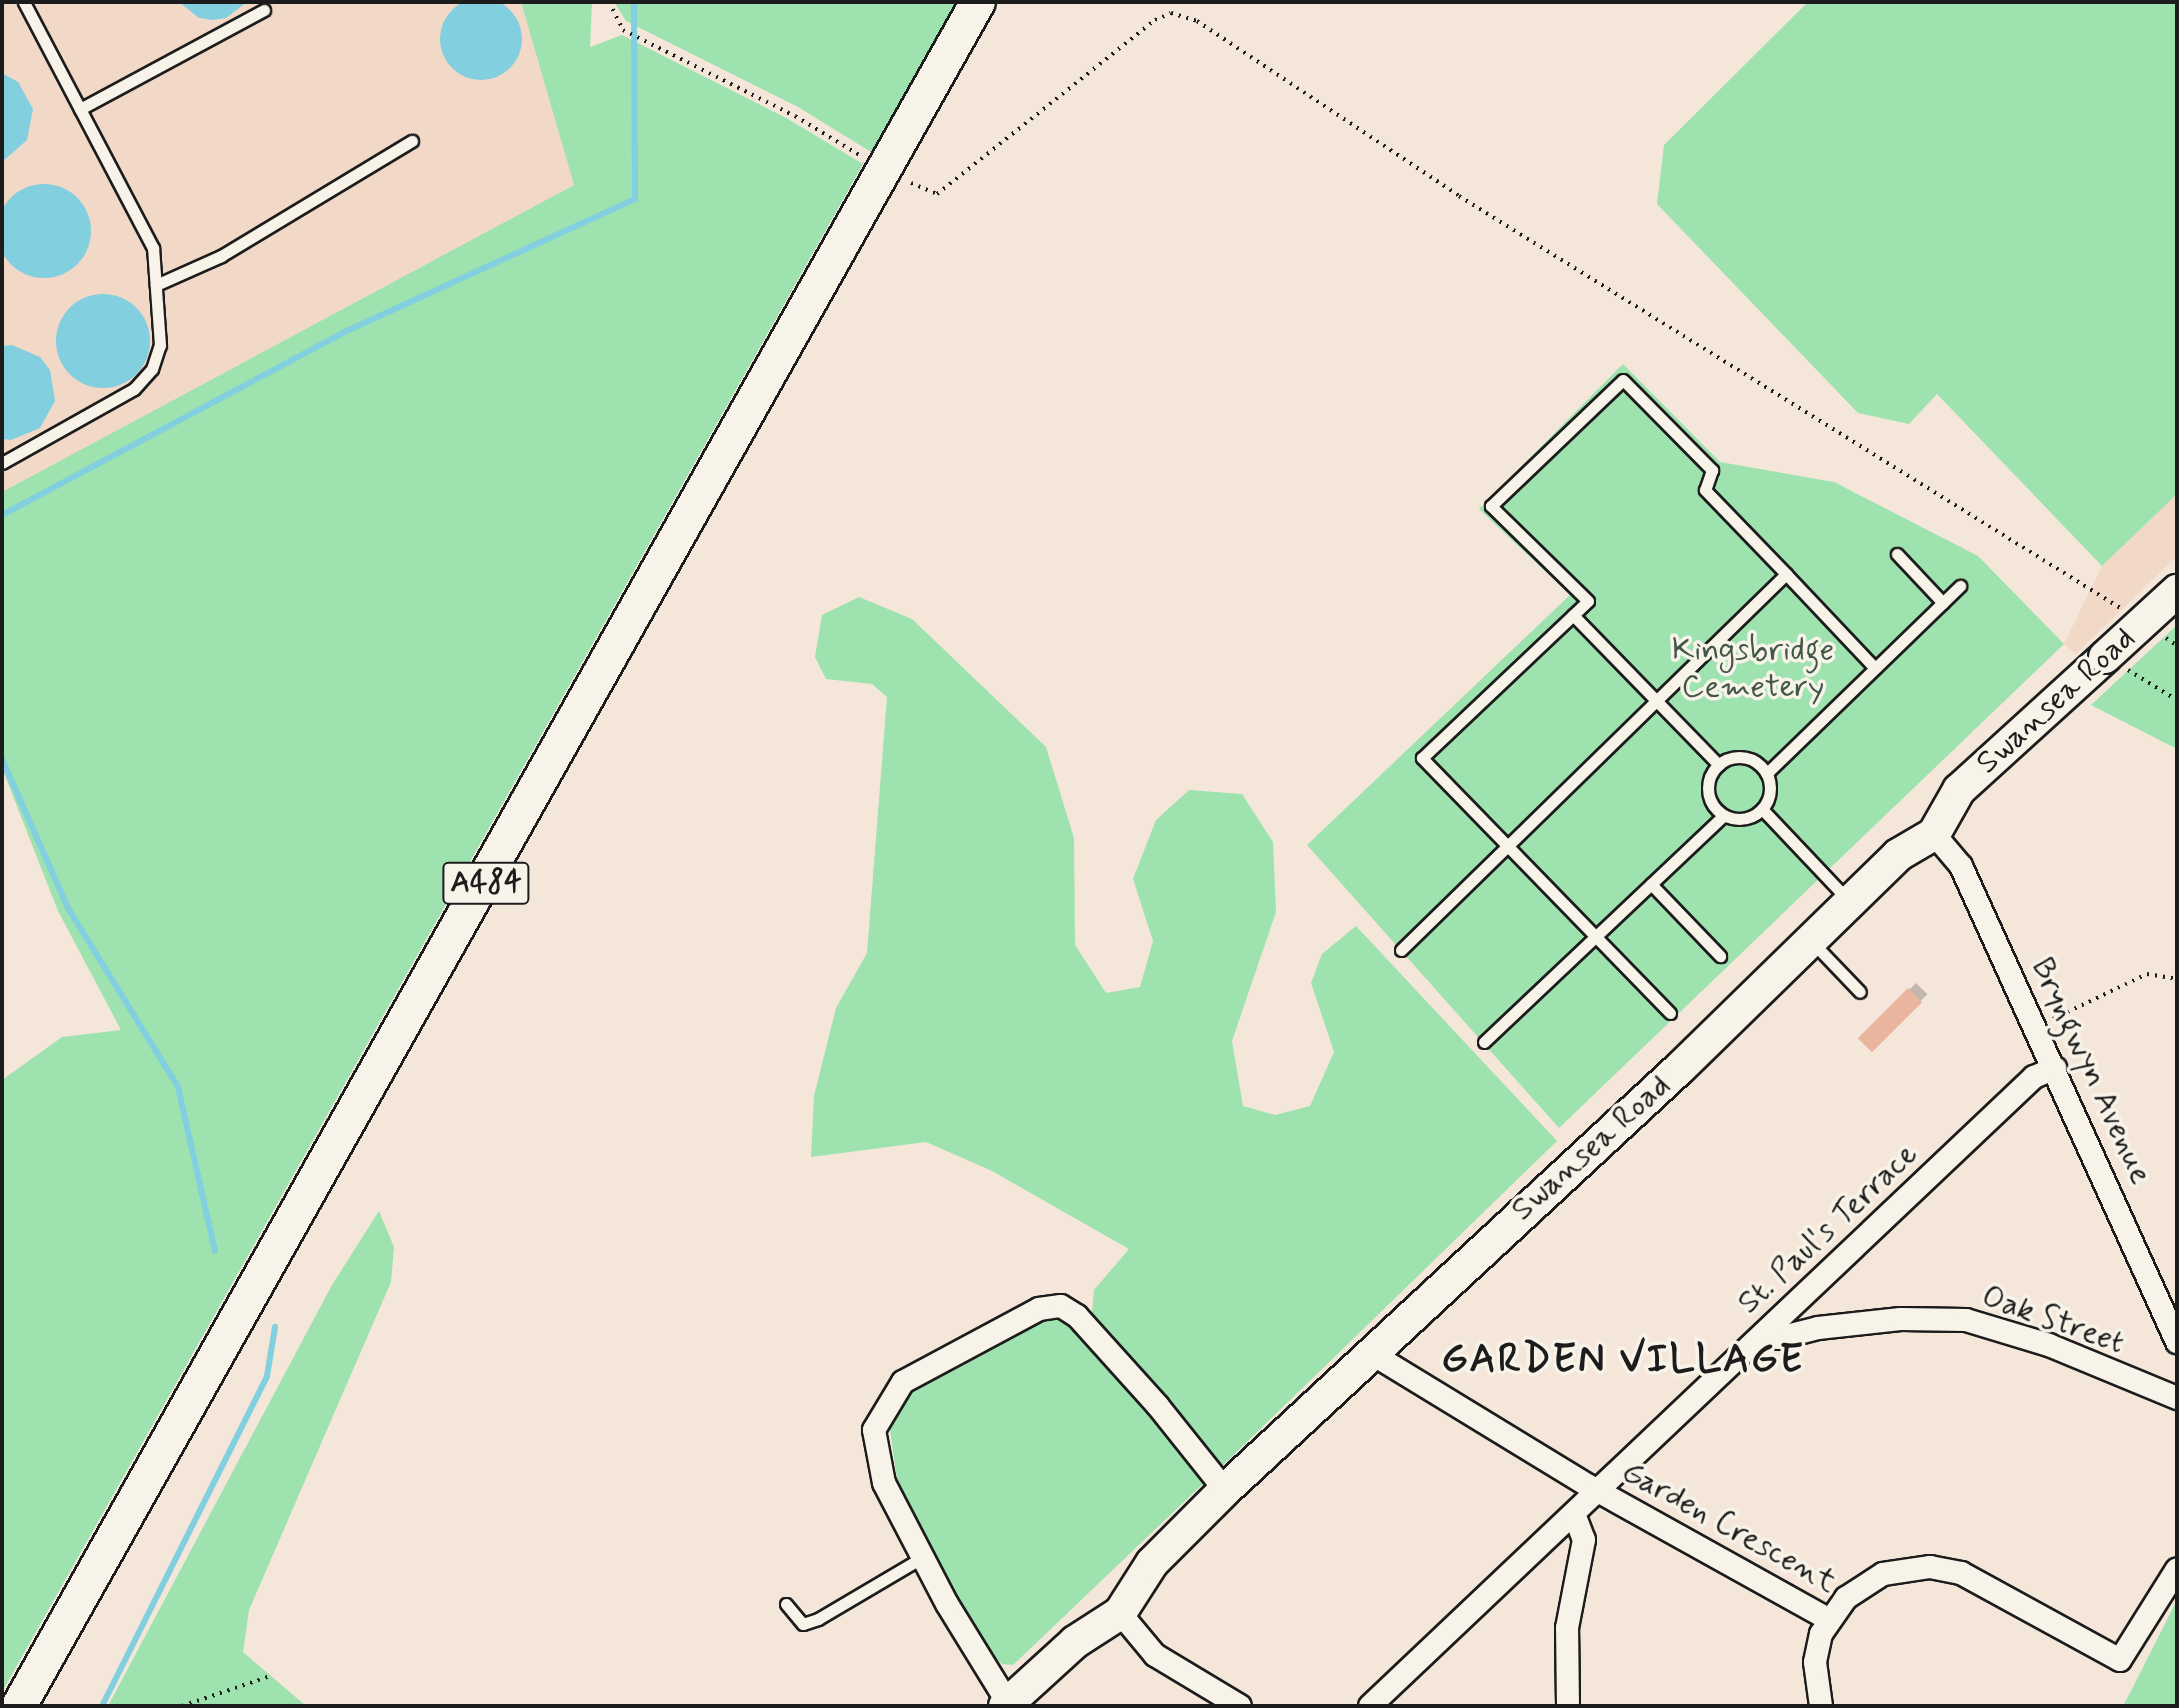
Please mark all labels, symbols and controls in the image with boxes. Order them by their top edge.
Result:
street label: Swansea Road [1969,620,2143,782]
park label: Kingsbridge Cemetery [1672,632,1834,707]
road number: A484 [442,857,530,909]
street label: Bryngwyn Avenue [2021,951,2161,1191]
street label: Swansea Road [1504,1067,1678,1229]
street label: St. Paul's Terrace [1732,1137,1924,1321]
street label: Oak Street [1974,1277,2132,1363]
district label: GARDEN VILLAGE [1441,1336,1805,1384]
street label: Garden Crescent [1620,1455,1838,1599]

